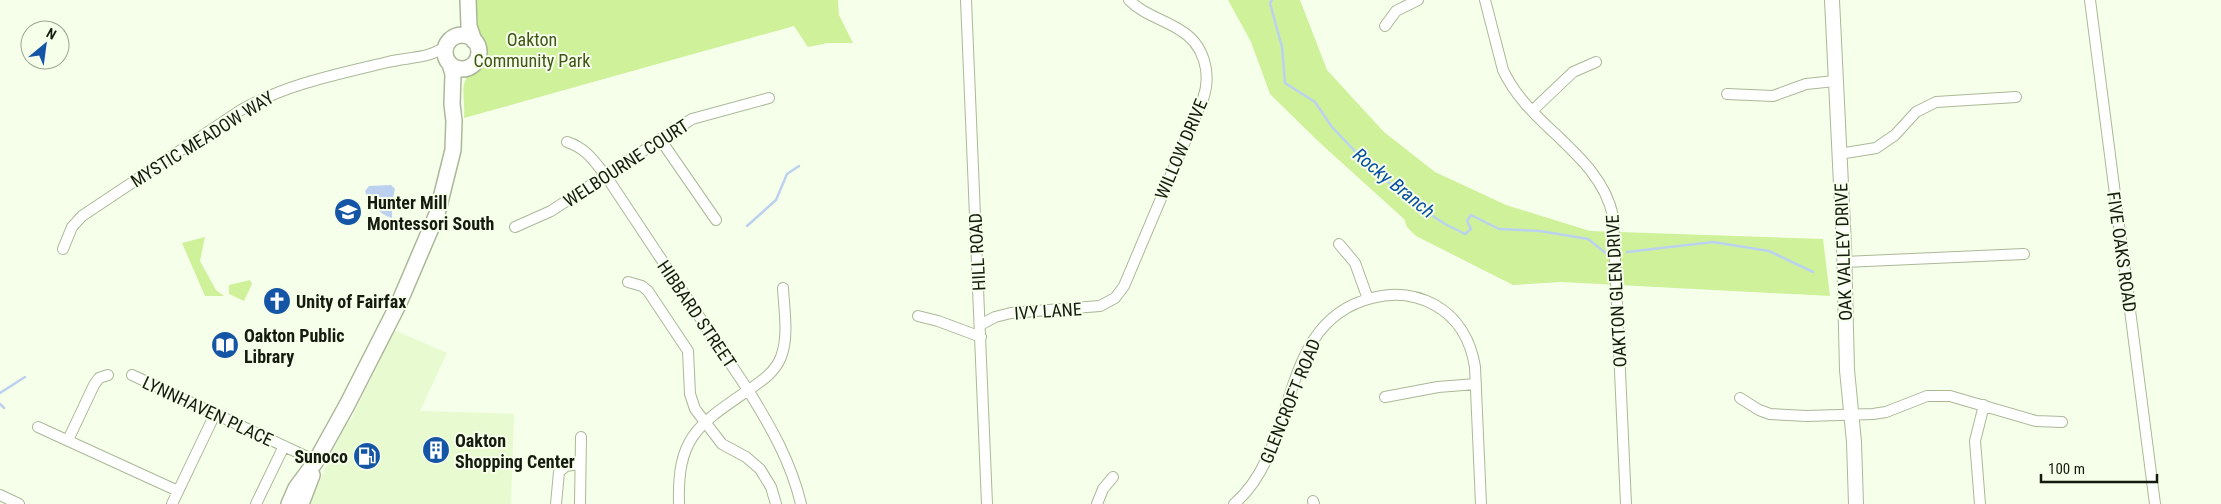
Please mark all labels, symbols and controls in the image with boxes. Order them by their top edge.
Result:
north arrow [20,20,70,70]
text: N [44,25,59,43]
park label: Oakton Community Park [474,29,590,71]
street label: MYSTIC MEADOW WAY [127,86,278,191]
street label: WILLOW DRIVE [1150,96,1212,202]
street label: WELBOURNE COURT [559,115,693,211]
water label: Rocky Branch [1349,143,1439,223]
street label: OAK VALLEY DRIVE [1830,183,1856,321]
street label: FIVE OAKS ROAD [2103,190,2141,314]
place label: Hunter Mill Montessori South [367,192,494,234]
school or university icon: Hunter Mill Montessori South [333,197,363,227]
street label: HILL ROAD [964,213,990,291]
street label: OAKTON GLEN DRIVE [1602,214,1630,368]
street label: HIBBARD STREET [653,256,741,372]
church icon: Unity of Fairfax [262,286,292,316]
place label: Unity of Fairfax [296,291,406,312]
street label: IVY LANE [1014,298,1082,324]
place label: Oakton Public Library [244,325,345,367]
library icon: Oakton Public Library [210,330,240,360]
street label: GLENCROFT ROAD [1255,336,1325,466]
street label: LYNNHAVEN PLACE [139,372,277,450]
place label: Oakton Shopping Center [455,430,575,472]
building icon: Oakton Shopping Center [421,435,451,465]
fuel station icon: Sunoco [352,441,382,471]
place label: Sunoco [294,446,348,467]
scale bar [2041,452,2157,484]
text: 100 m [2048,460,2085,478]

